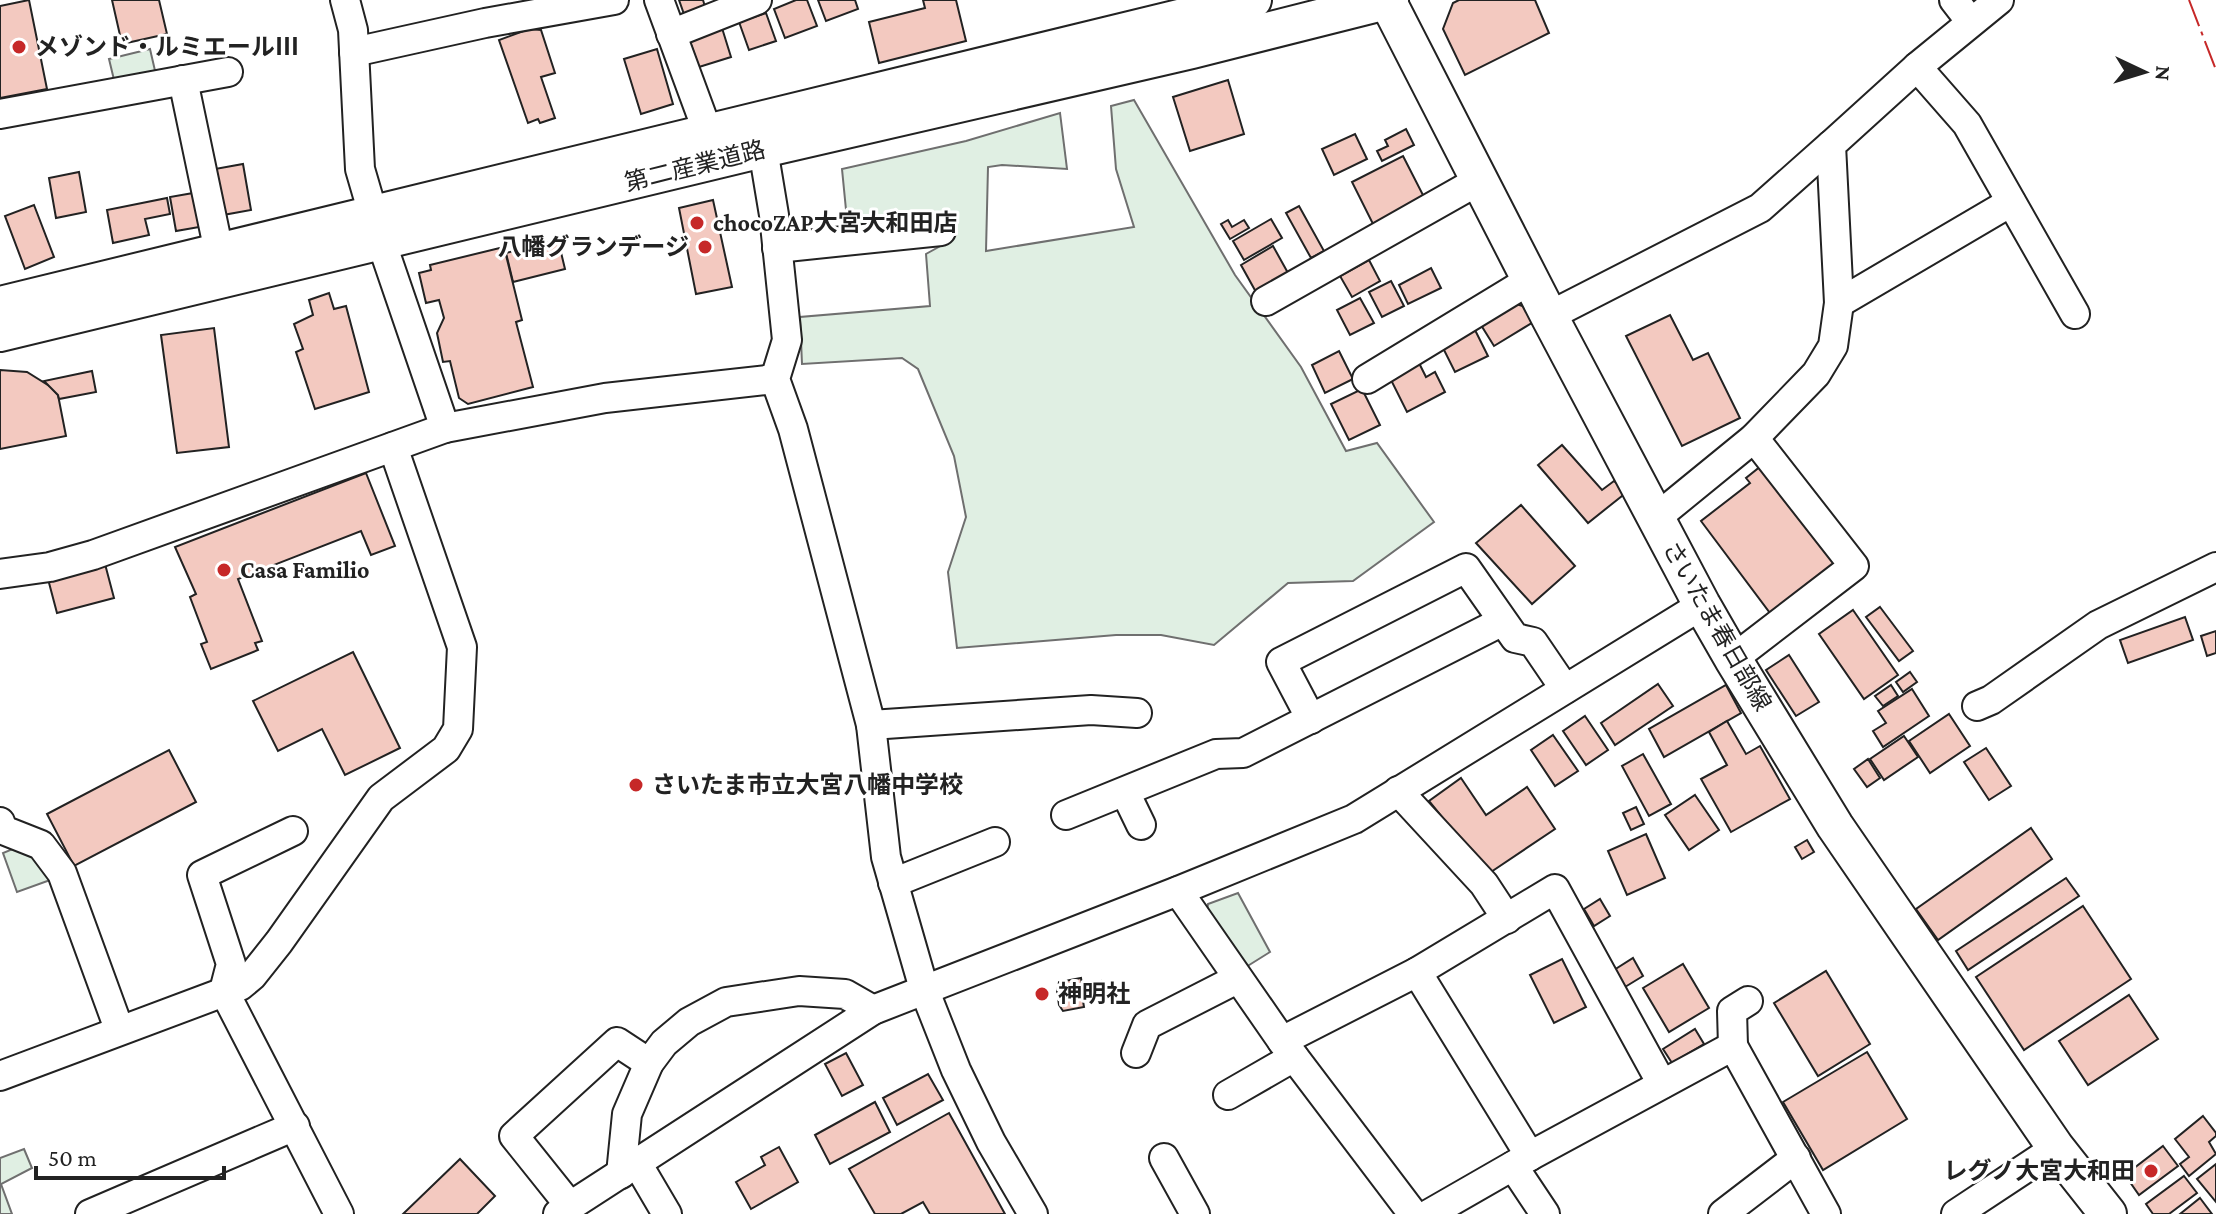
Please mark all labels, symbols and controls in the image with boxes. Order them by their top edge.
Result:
north arrow [2104,32,2184,112]
place label: メゾンド・ルミエールⅢ [35,33,299,60]
marker: メゾンド・ルミエールⅢ [10,38,28,56]
text: N [2150,65,2176,82]
street label: 第二産業道路 [622,135,768,196]
place label: chocoZAP大宮大和田店 [713,209,958,236]
marker: chocoZAP大宮大和田店 [688,214,706,232]
place label: 八幡グランデージ [497,233,689,260]
marker: 八幡グランデージ [696,238,714,256]
street label: さいたま春日部線 [1658,536,1777,715]
place label: Casa Familio [240,556,369,583]
marker: Casa Familio [215,561,233,579]
place label: さいたま市立大宮八幡中学校 [652,771,963,798]
marker: さいたま市立大宮八幡中学校 [627,776,645,794]
place label: 神明社 [1058,980,1130,1007]
marker: 神明社 [1033,985,1051,1003]
scale bar [36,1130,224,1180]
text: 50 m [48,1144,97,1171]
place label: レグノ大宮大和田 [1943,1157,2135,1184]
marker: レグノ大宮大和田 [2142,1162,2160,1180]

